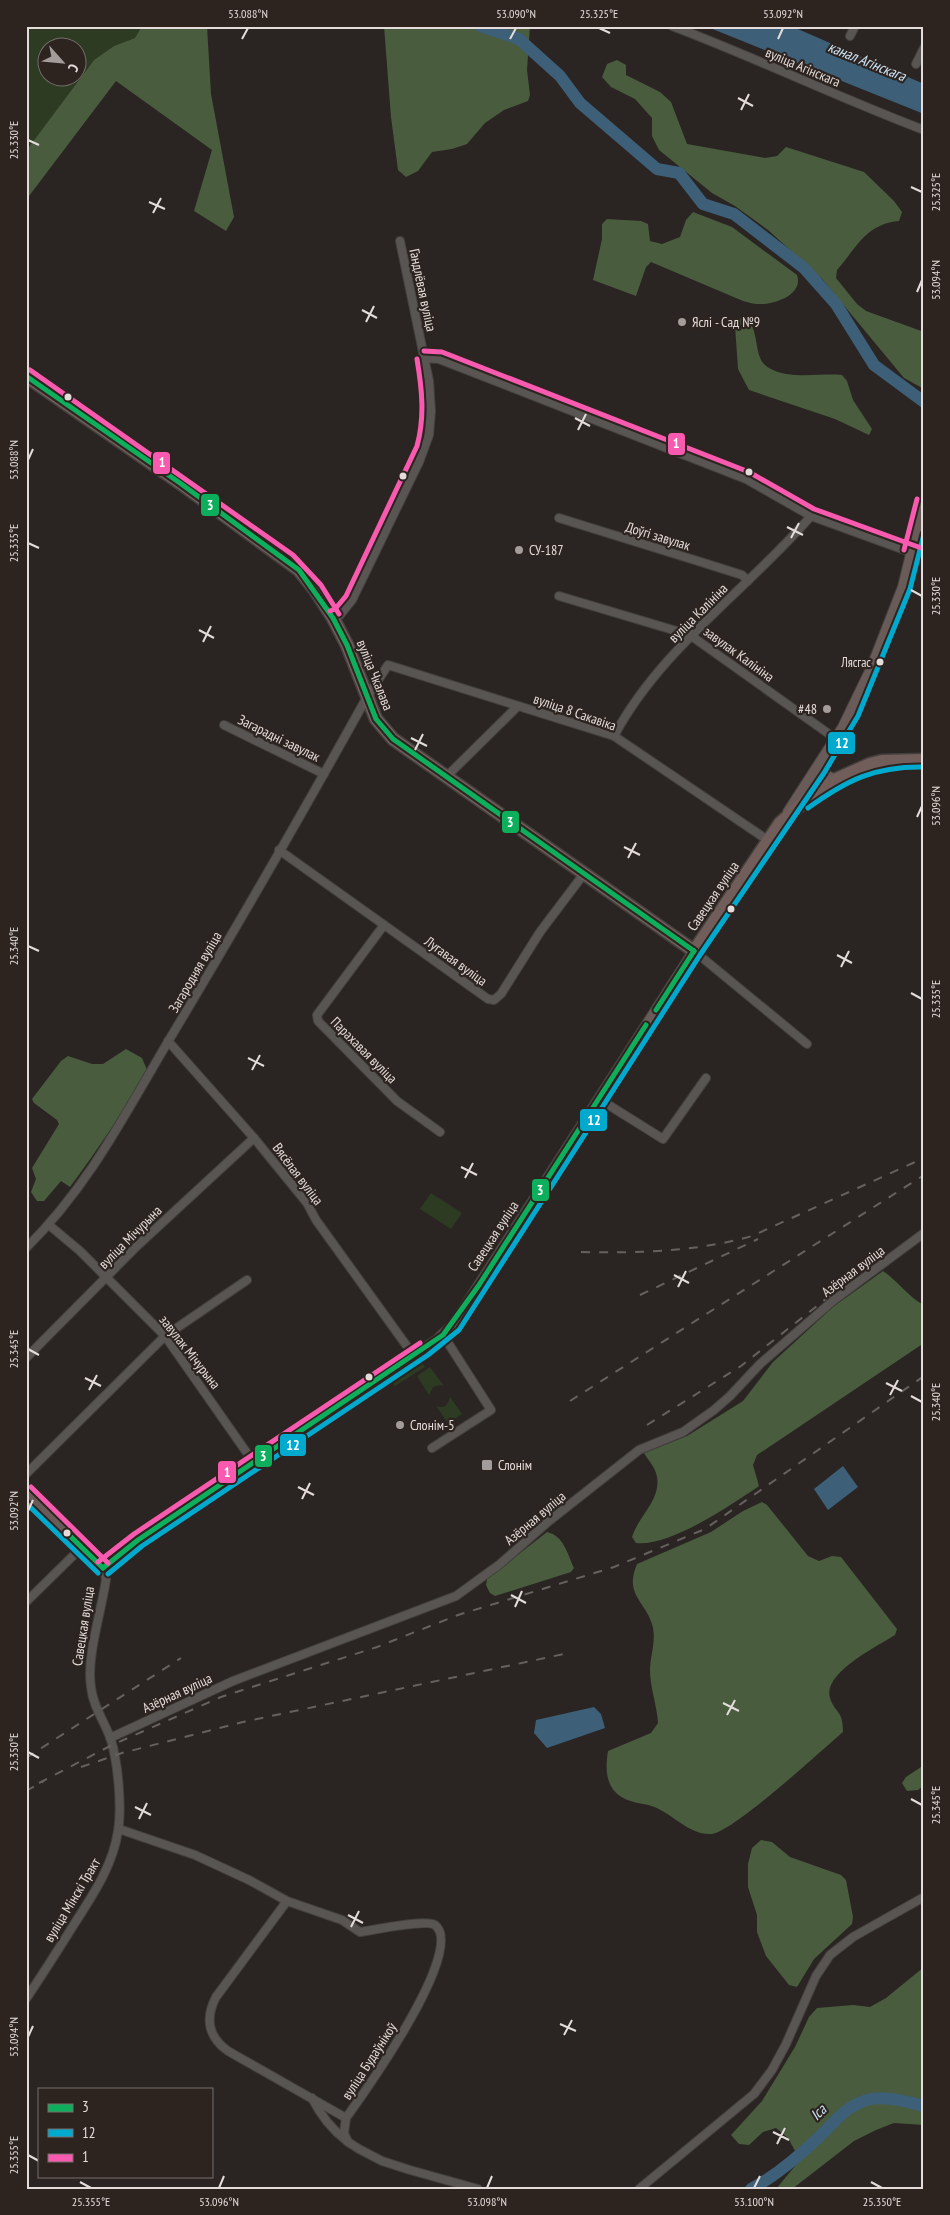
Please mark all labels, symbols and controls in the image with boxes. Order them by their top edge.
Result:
text: 53.088°N [228,6,268,21]
text: 53.090°N [496,6,536,21]
text: 25.325°E [580,6,618,21]
text: 53.092°N [763,6,803,21]
water label: канал Агінскага [825,37,910,86]
north arrow [38,38,88,88]
street label: вуліца Агінскага [763,43,843,91]
text: С [64,61,83,75]
text: 25.330°E [6,121,21,159]
text: 25.325°E [928,173,943,211]
street label: Гандлёвая вуліца [405,247,441,333]
text: 53.094°N [928,260,943,300]
place label: Яслі - Сад №9 [692,313,760,331]
marker: Яслі - Сад №9 [676,316,688,328]
unlabelled marker [63,392,73,402]
line badge: 1 [667,432,686,456]
text: 1 [673,434,679,452]
text: 53.088°N [6,440,21,480]
line badge: 1 [152,451,171,475]
text: 1 [159,453,165,471]
unlabelled marker [744,467,754,477]
unlabelled marker [398,471,408,481]
line badge: 3 [200,493,220,517]
text: 3 [207,496,213,514]
street label: Доўгі завулак [624,518,693,555]
text: 25.335°E [6,524,21,562]
place label: СУ-187 [529,541,564,559]
marker: СУ-187 [513,544,525,556]
text: 25.330°E [928,577,943,615]
street label: вуліца Калініна [665,580,731,646]
street label: завулак Калініна [700,622,778,686]
street label: вуліца Чкалава [353,637,397,713]
place label: Лясгас [840,654,871,671]
marker: Лясгас [875,657,885,667]
street label: вуліца 8 Сакавіка [531,689,619,735]
place label: #48 [798,700,817,718]
marker: #48 [821,703,833,715]
street label: Загарадні завулак [235,710,324,766]
line badge: 12 [827,731,856,755]
text: 12 [835,734,849,752]
text: 53.096°N [928,786,943,826]
line badge: 3 [501,810,520,834]
text: 3 [507,813,513,831]
street label: Савецкая вуліца [683,858,743,934]
unlabelled marker [726,904,736,914]
text: 25.340°E [6,927,21,965]
street label: Загародняя вуліца [164,928,226,1016]
street label: Лугавая вуліца [420,932,491,990]
text: 25.335°E [928,980,943,1018]
street label: Парахавая вуліца [327,1013,401,1087]
line badge: 12 [579,1108,608,1132]
text: 12 [587,1111,601,1129]
street label: Вясёлая вуліца [269,1139,327,1209]
line badge: 3 [531,1178,550,1202]
text: 3 [537,1181,543,1199]
street label: Савецкая вуліца [464,1197,522,1275]
street label: вуліца Мічурына [95,1202,165,1272]
street label: Азёрная вуліца [818,1241,888,1301]
street label: завулак Мічурына [156,1311,224,1393]
text: 25.345°E [6,1330,21,1368]
unlabelled marker [364,1372,374,1382]
text: 25.340°E [928,1383,943,1421]
place label: Слонім-5 [410,1416,454,1434]
marker: Слонім-5 [394,1419,406,1431]
line badge: 12 [279,1433,307,1457]
text: 12 [286,1436,300,1454]
line badge: 3 [254,1444,273,1468]
text: 3 [260,1447,266,1465]
place label: Слонім [498,1456,532,1474]
marker: Слонім [480,1458,494,1472]
line badge: 1 [217,1460,237,1484]
text: 1 [224,1463,230,1481]
street label: Азёрная вуліца [501,1487,569,1549]
text: 53.092°N [6,1491,21,1531]
unlabelled marker [62,1528,72,1538]
street label: Савецкая вуліца [68,1585,98,1667]
street label: Азёрная вуліца [139,1669,215,1717]
text: 25.350°E [6,1733,21,1771]
text: 25.345°E [928,1786,943,1824]
street label: вуліца Мінскі Тракт [40,1854,104,1945]
text: 53.094°N [6,2017,21,2057]
street label: вуліца Будаўнікоў [337,2019,401,2103]
legend [38,2088,212,2178]
text: 3 [82,2097,89,2116]
water label: Іса [806,2099,831,2124]
text: 12 [82,2123,96,2142]
text: 25.355°E [6,2136,21,2174]
text: 1 [82,2147,89,2166]
text: 25.355°E [72,2194,110,2209]
text: 53.096°N [199,2194,239,2209]
text: 53.098°N [467,2194,507,2209]
text: 53.100°N [734,2194,774,2209]
text: 25.350°E [863,2194,901,2209]

